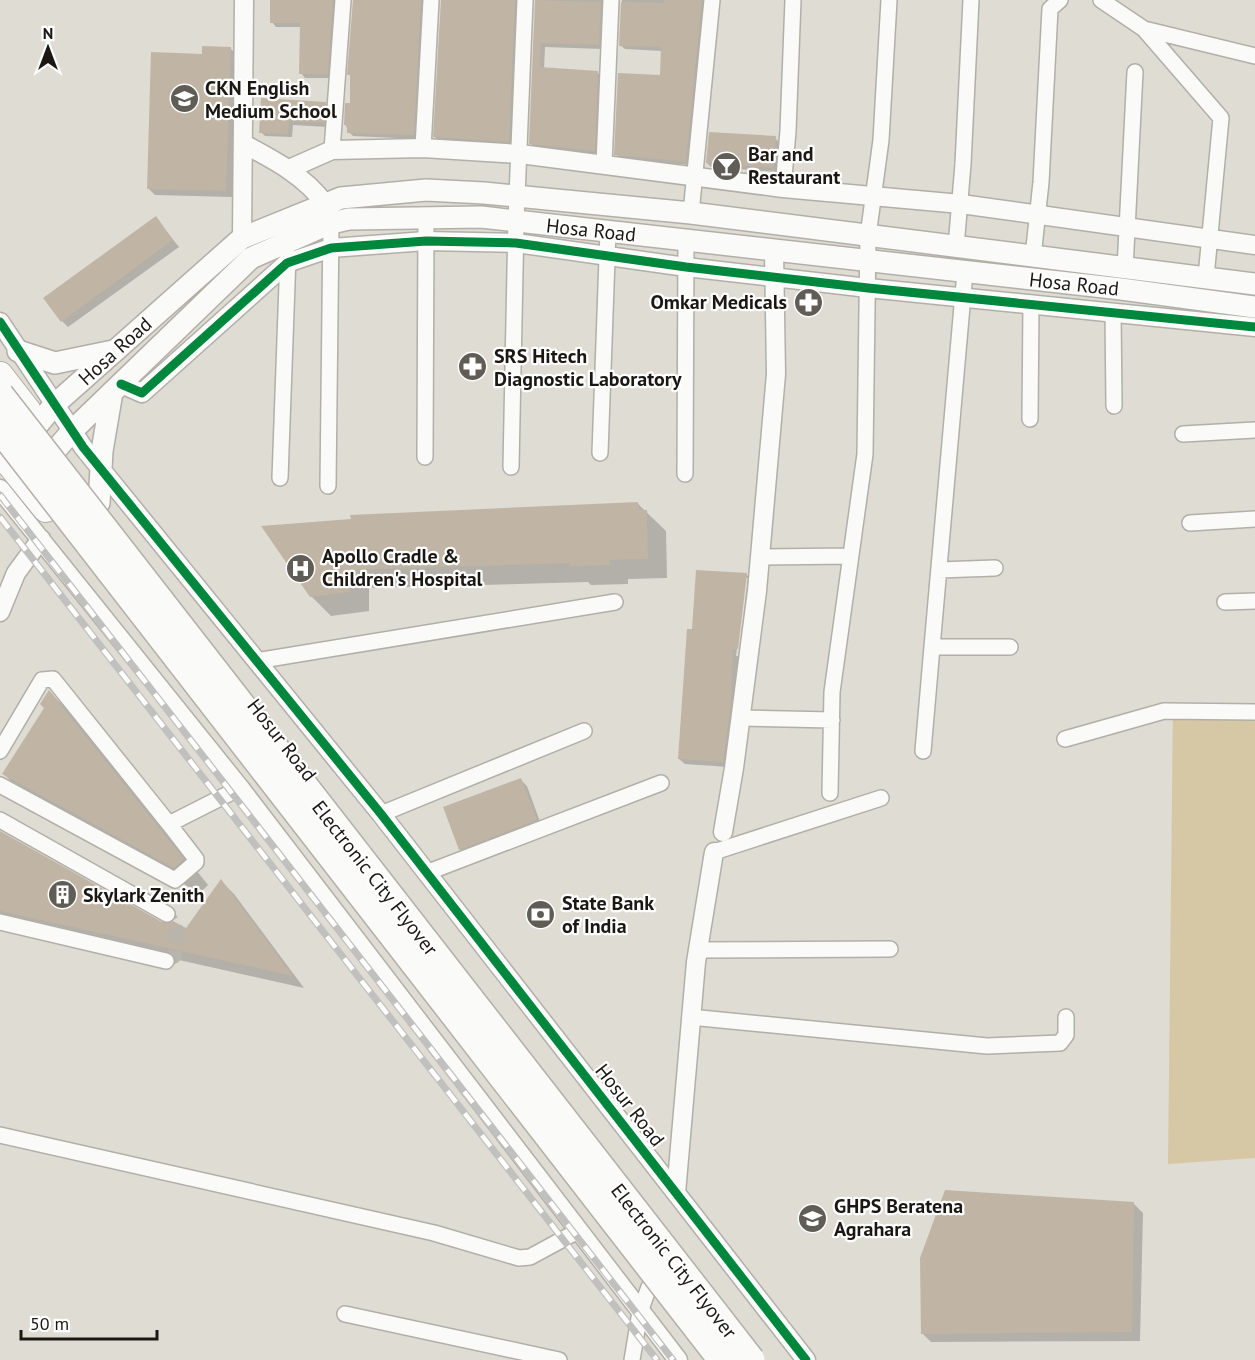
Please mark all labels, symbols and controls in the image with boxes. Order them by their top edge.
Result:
north arrow [18,18,78,78]
text: N [43,23,53,43]
place label: CKN English Medium School [205,75,337,124]
school or university icon: CKN English Medium School [168,83,200,115]
place label: Bar and Restaurant [748,141,840,190]
bar icon: Bar and Restaurant [711,150,743,182]
street label: Hosa Road [545,212,637,248]
street label: Hosa Road [1028,266,1120,302]
pharmacy icon: Omkar Medicals [792,286,824,318]
place label: Omkar Medicals [650,289,787,315]
street label: Hosa Road [73,311,157,391]
place label: SRS Hitech Diagnostic Laboratory [494,343,682,392]
pharmacy icon: SRS Hitech Diagnostic Laboratory [457,351,489,383]
place label: Apollo Cradle & Children's Hospital [322,543,483,592]
hospital icon: Apollo Cradle & Children's Hospital [285,552,317,584]
street label: Hosur Road [242,693,322,787]
street label: Electronic City Flyover [306,795,444,961]
building icon: Skylark Zenith [46,879,78,911]
place label: Skylark Zenith [83,882,204,908]
place label: State Bank of India [562,890,654,939]
bank icon: State Bank of India [525,898,557,930]
street label: Hosur Road [590,1058,670,1152]
street label: Electronic City Flyover [605,1178,743,1344]
place label: GHPS Beratena Agrahara [834,1193,963,1242]
school or university icon: GHPS Beratena Agrahara [797,1202,829,1234]
scale bar [21,1303,158,1341]
text: 50 m [30,1312,69,1335]

